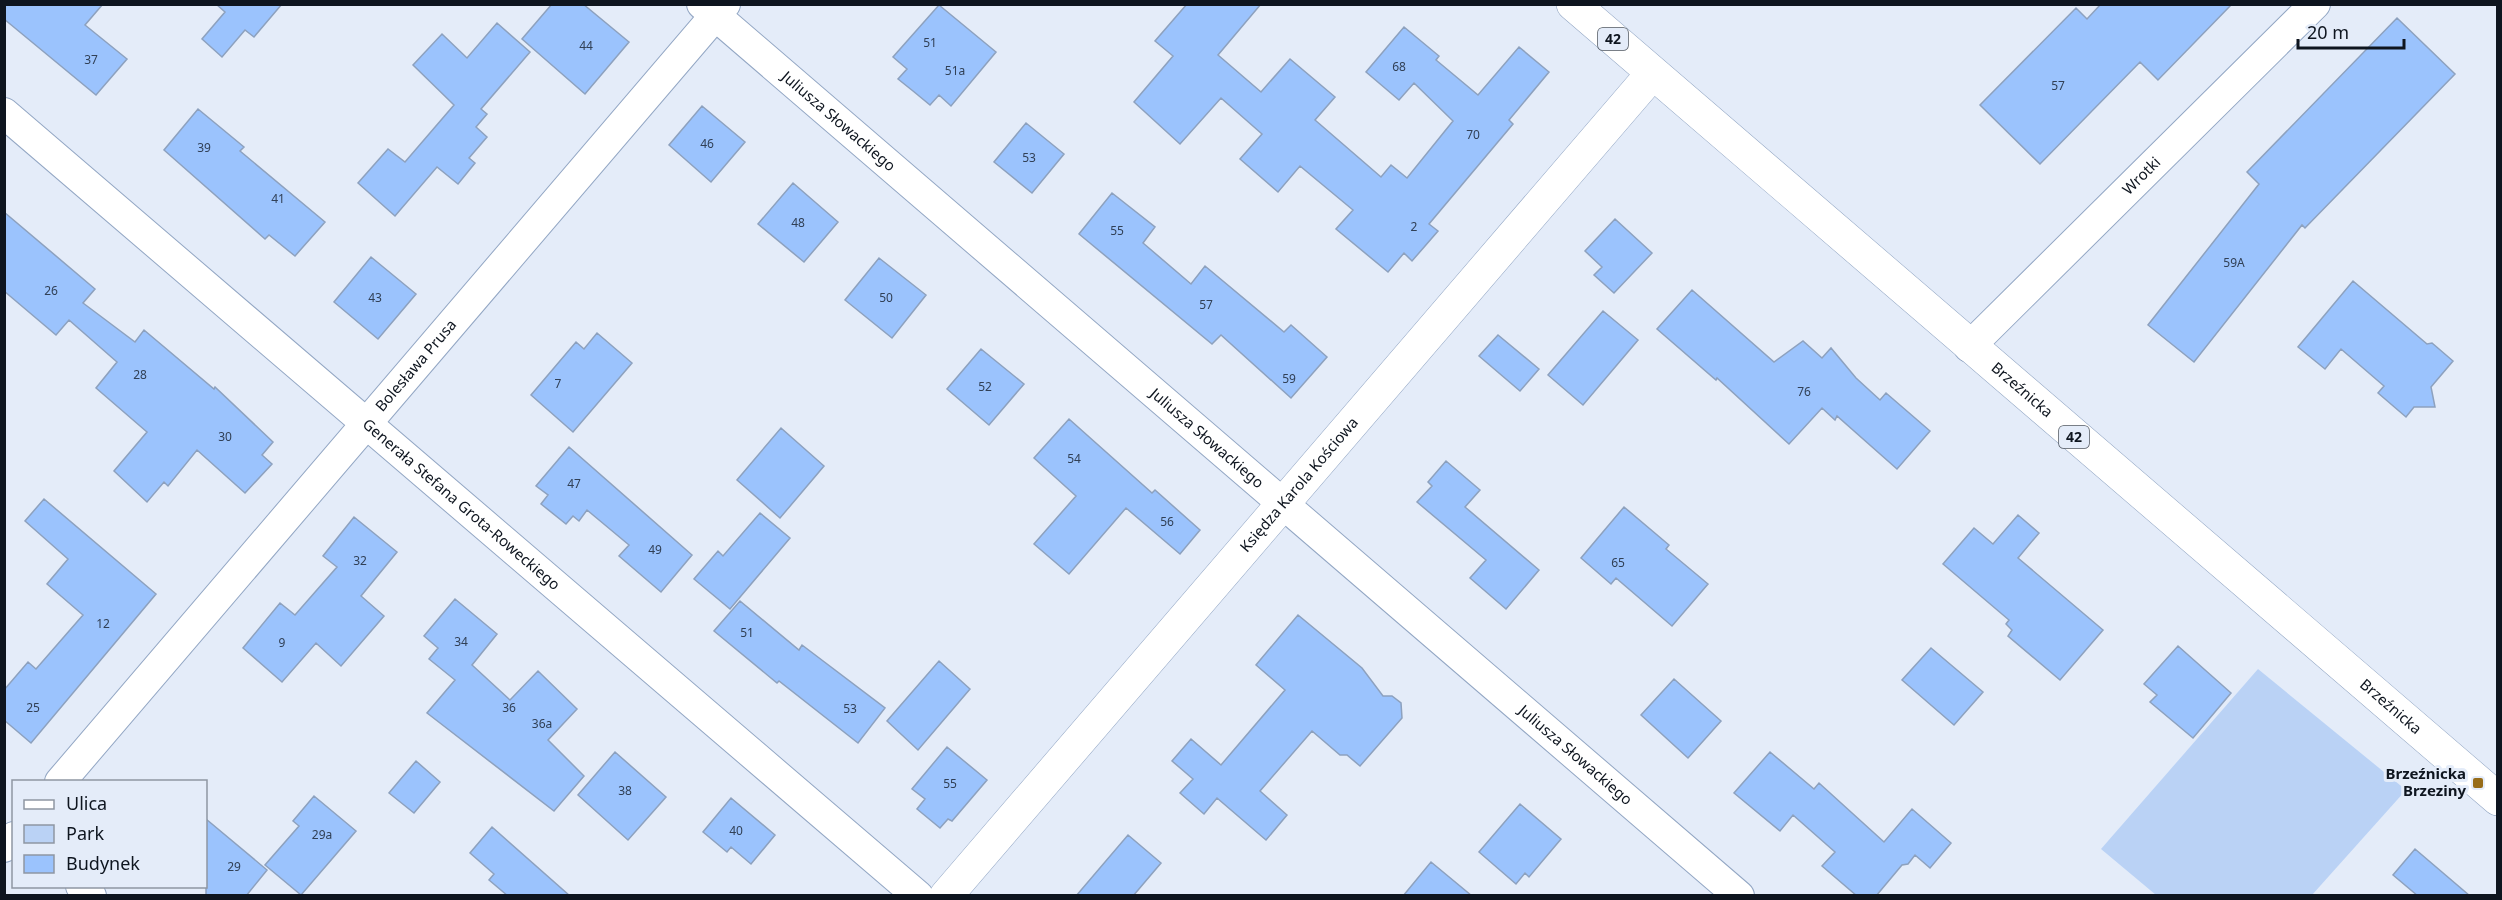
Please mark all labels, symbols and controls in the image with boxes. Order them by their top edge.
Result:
scale bar [2298,12,2404,50]
text: 20 m [2307,20,2349,44]
road number: 42 [1598,28,1628,50]
house number: 51 [923,34,937,51]
house number: 44 [579,37,593,54]
house number: 37 [84,51,98,68]
house number: 68 [1392,58,1406,75]
house number: 51a [945,62,965,79]
street label: Juliusza Słowackiego [776,65,900,175]
house number: 57 [2051,77,2065,94]
house number: 70 [1466,126,1480,143]
house number: 46 [700,135,714,152]
house number: 39 [197,139,211,156]
house number: 53 [1022,149,1036,166]
street label: Wrotki [2117,152,2164,199]
house number: 41 [271,190,285,207]
house number: 48 [791,214,805,231]
house number: 2 [1411,218,1418,235]
house number: 55 [1110,222,1124,239]
house number: 59A [2223,254,2245,271]
house number: 26 [44,282,58,299]
house number: 43 [368,289,382,306]
house number: 50 [879,289,893,306]
house number: 57 [1199,296,1213,313]
street label: Bolesława Prusa [370,315,460,415]
street label: Brzeźnicka [1988,357,2058,421]
house number: 28 [133,366,147,383]
house number: 59 [1282,370,1296,387]
house number: 7 [555,375,562,392]
house number: 52 [978,378,992,395]
street label: Juliusza Słowackiego [1145,382,1269,492]
house number: 76 [1797,383,1811,400]
street label: Księdza Karola Kościowa [1235,412,1362,556]
street label: Generała Stefana Grota-Roweckiego [359,414,565,594]
road number: 42 [2059,426,2089,448]
house number: 30 [218,428,232,445]
house number: 54 [1067,450,1081,467]
house number: 47 [567,475,581,492]
house number: 56 [1160,513,1174,530]
house number: 49 [648,541,662,558]
house number: 32 [353,552,367,569]
house number: 65 [1611,554,1625,571]
house number: 12 [96,615,110,632]
house number: 51 [740,624,754,641]
house number: 34 [454,633,468,650]
house number: 9 [279,634,286,651]
street label: Brzeźnicka [2356,674,2426,738]
house number: 25 [26,699,40,716]
house number: 36 [502,699,516,716]
street label: Juliusza Słowackiego [1513,699,1637,809]
house number: 53 [843,700,857,717]
house number: 36a [532,715,552,732]
place label: Brzeźnicka Brzeziny [2385,763,2466,800]
house number: 55 [943,775,957,792]
marker: Brzeźnicka Brzeziny [2471,776,2485,790]
legend [12,780,207,888]
house number: 38 [618,782,632,799]
text: Ulica [66,791,107,815]
text: Park [66,821,104,845]
house number: 40 [729,822,743,839]
house number: 29a [312,826,332,843]
text: Budynek [66,851,140,875]
house number: 29 [227,858,241,875]

